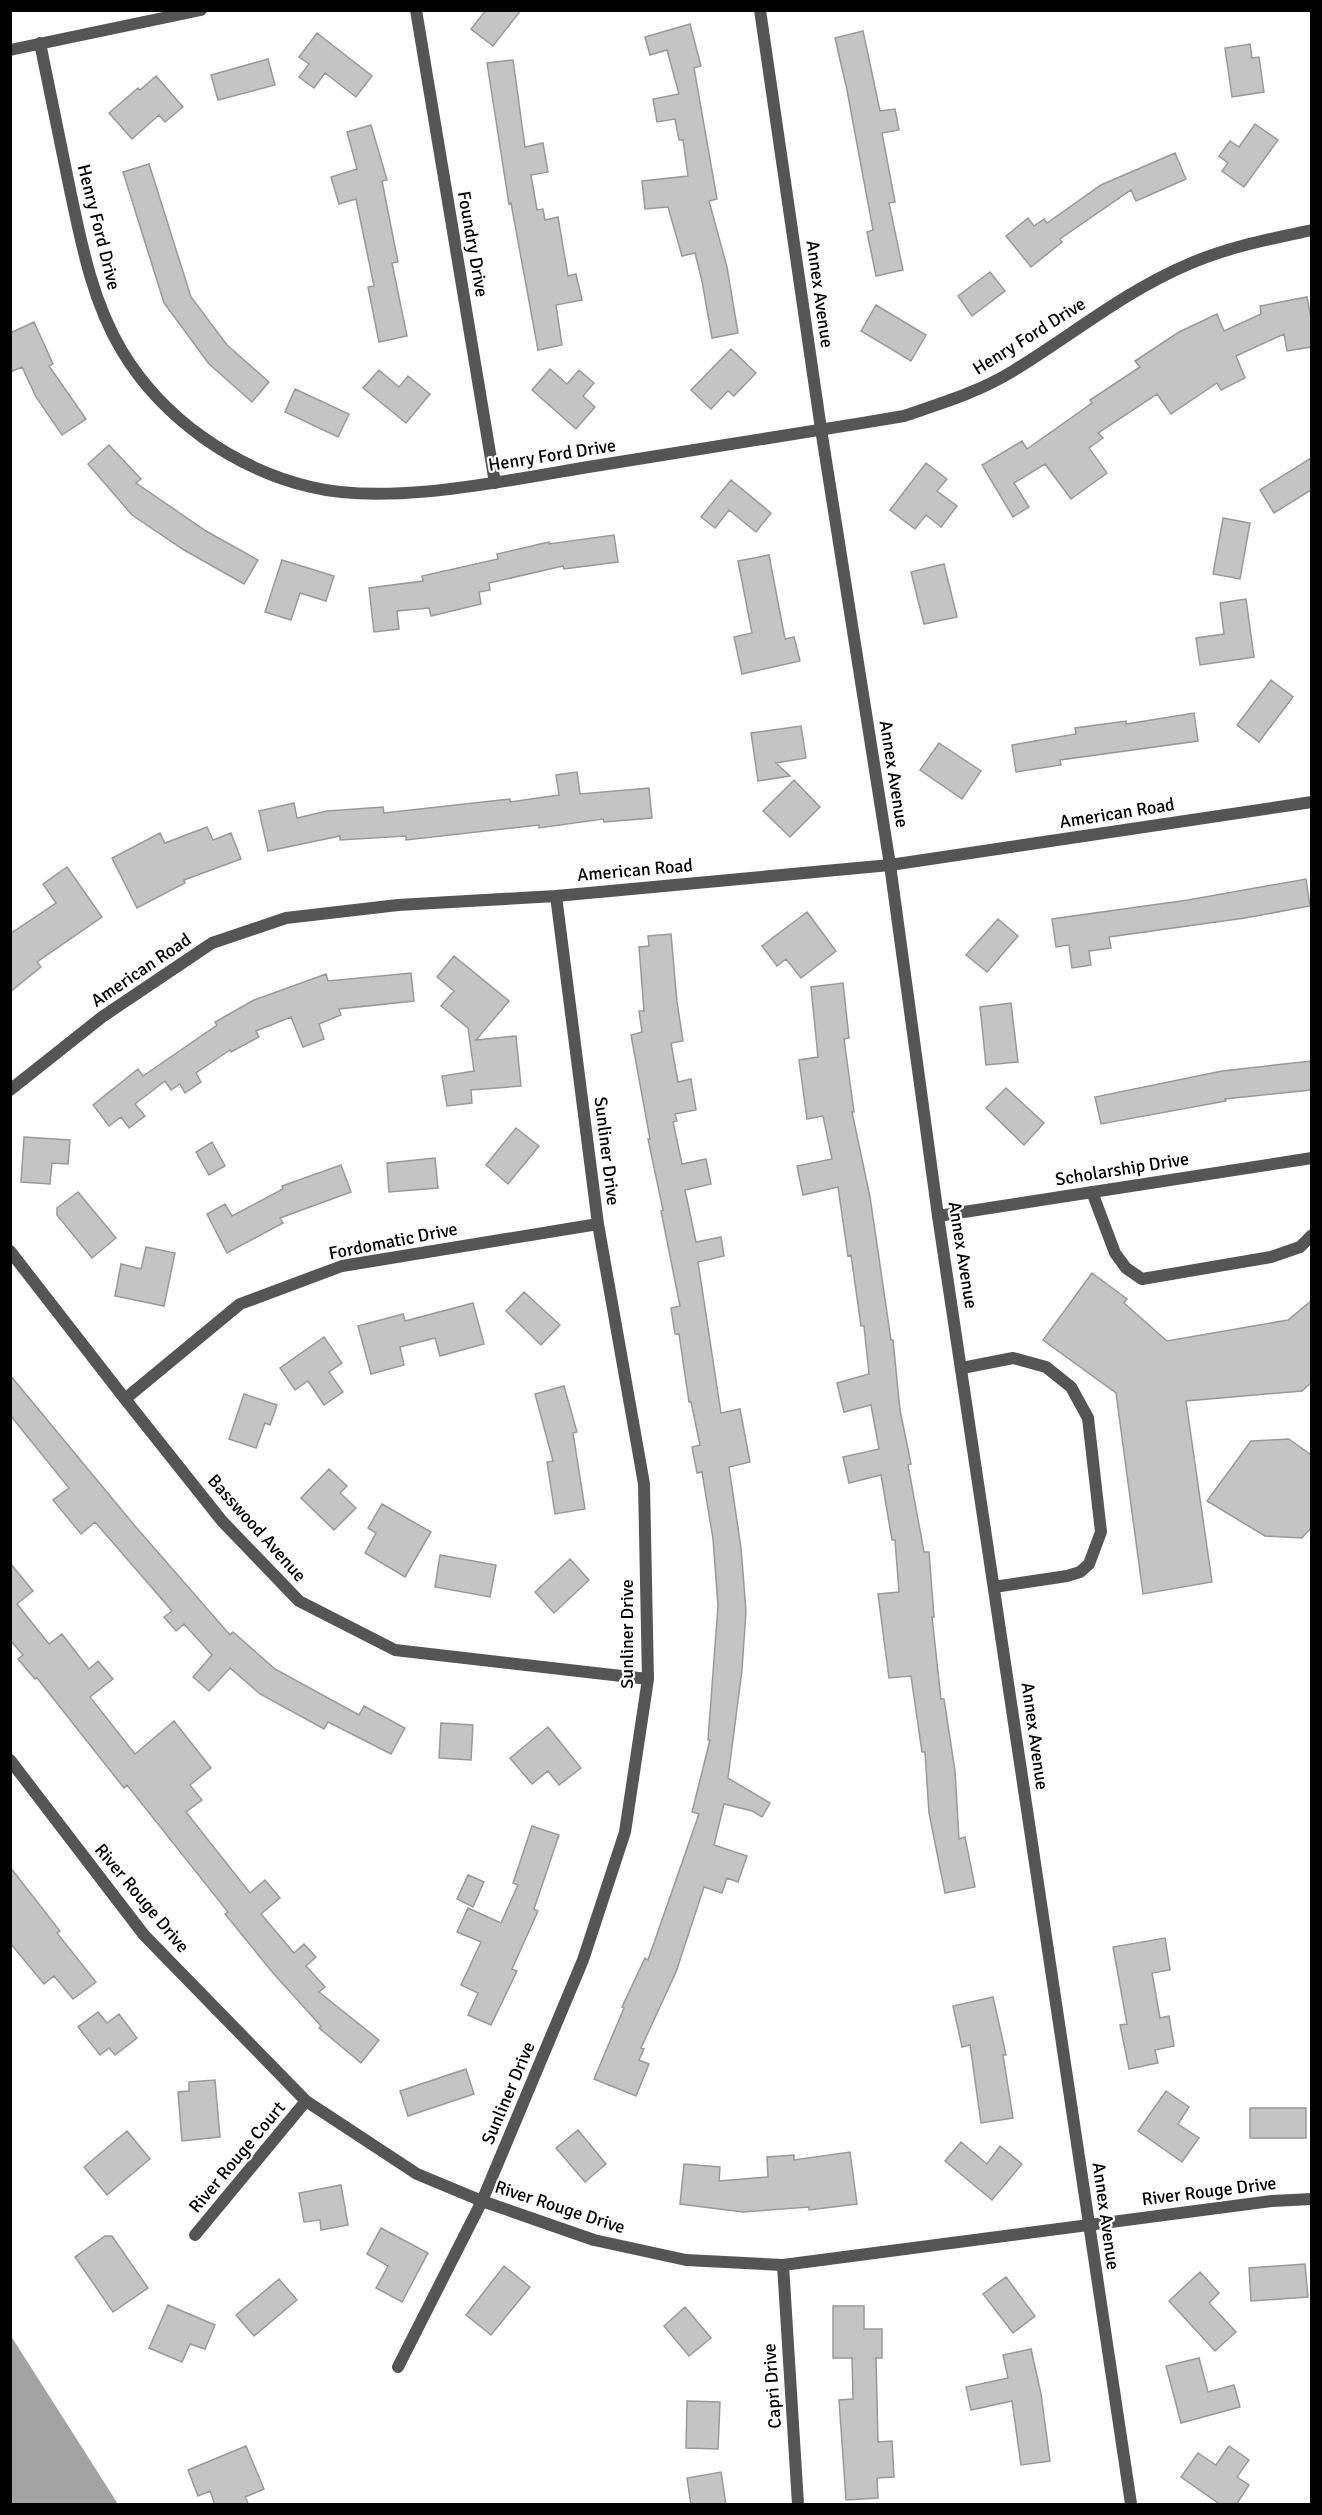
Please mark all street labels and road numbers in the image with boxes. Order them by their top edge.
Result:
street label: Henry Ford Drive [73,162,125,292]
street label: Foundry Drive [453,189,493,299]
street label: Annex Avenue [802,239,838,349]
street label: Henry Ford Drive [969,293,1089,379]
street label: Henry Ford Drive [487,434,617,476]
street label: Annex Avenue [875,719,913,829]
street label: American Road [1058,793,1176,833]
street label: American Road [576,854,694,886]
street label: American Road [87,928,195,1012]
street label: Sunliner Drive [589,1095,625,1207]
street label: Scholarship Drive [1054,1148,1190,1190]
street label: Annex Avenue [944,1200,982,1310]
street label: Fordomatic Drive [327,1218,459,1264]
street label: Basswood Avenue [203,1470,311,1586]
street label: Sunliner Drive [616,1579,638,1689]
street label: Annex Avenue [1017,1681,1053,1791]
street label: River Rouge Drive [90,1839,194,1957]
street label: Sunliner Drive [476,2038,540,2148]
street label: River Rouge Court [184,2097,290,2217]
street label: Annex Avenue [1088,2161,1124,2271]
street label: River Rouge Drive [1140,2172,1278,2210]
street label: River Rouge Drive [492,2176,628,2238]
street label: Capri Drive [758,2343,786,2429]

